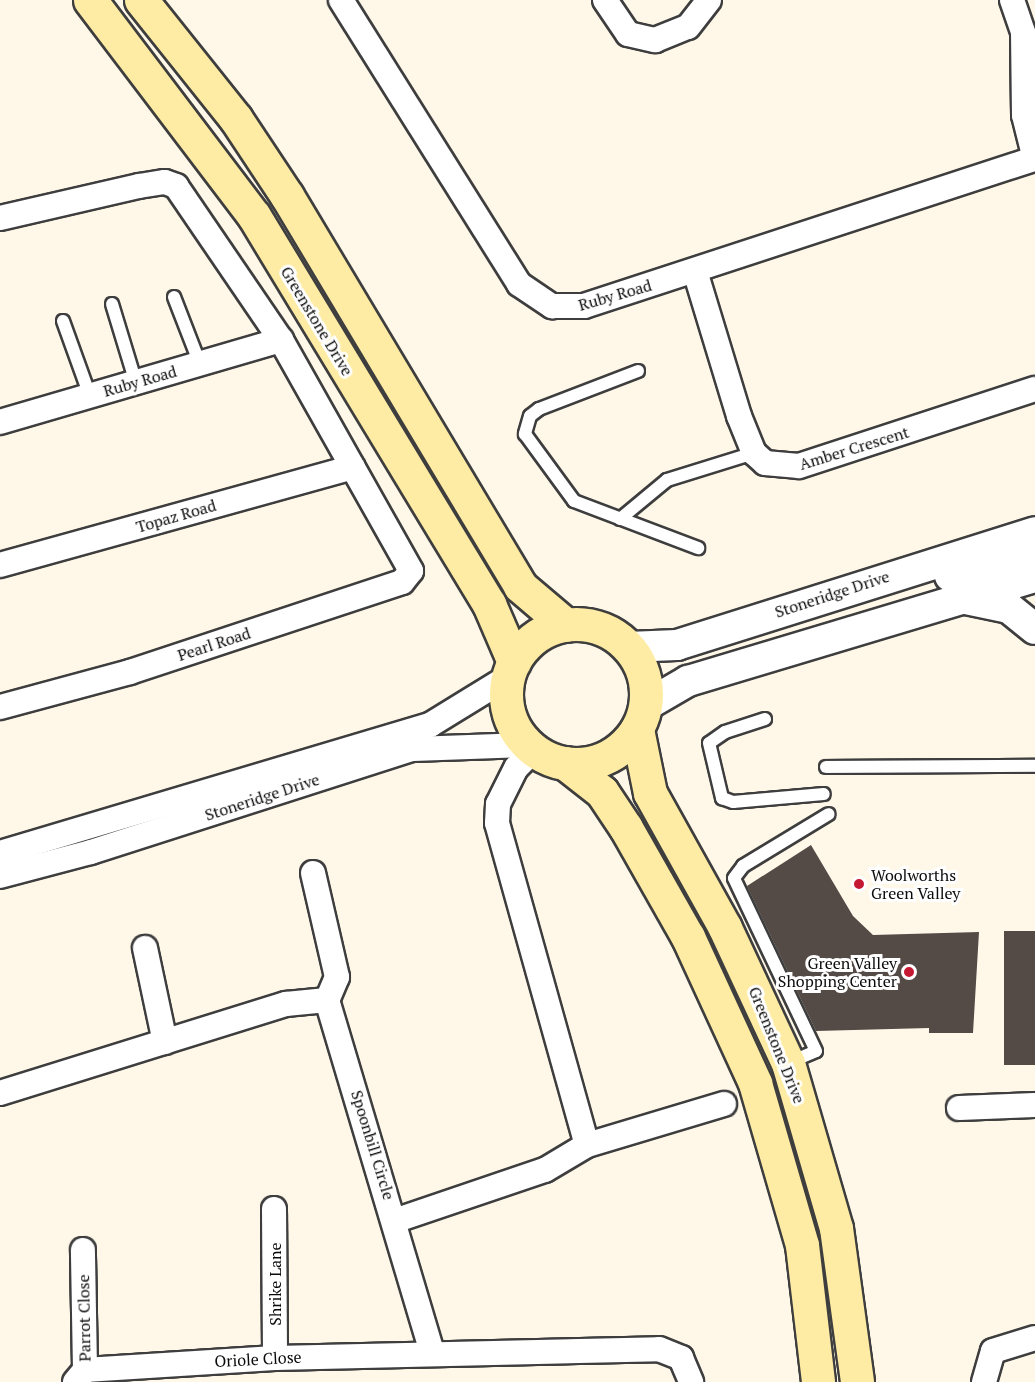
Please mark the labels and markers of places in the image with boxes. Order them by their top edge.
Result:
place label: Woolworths Green Valley [871,865,961,903]
marker: Woolworths Green Valley [852,877,866,891]
place label: Green Valley Shopping Center [778,953,897,991]
marker: Green Valley Shopping Center [902,965,916,979]

